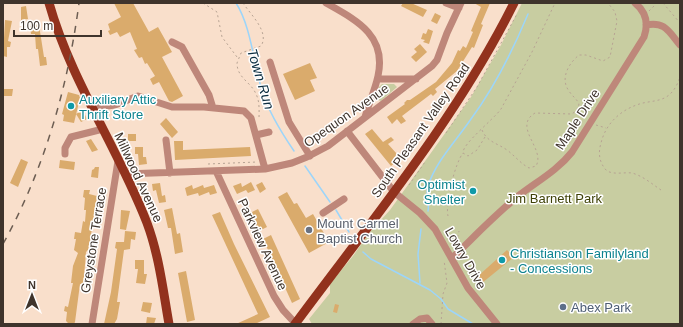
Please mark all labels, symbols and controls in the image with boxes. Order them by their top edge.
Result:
scale bar [14,12,101,38]
text: 100 m [20,19,53,33]
water label: Town Run [244,47,278,111]
street label: South Pleasant Valley Road [368,60,473,200]
street label: Opequon Avenue [301,81,392,150]
street label: Maple Drive [552,86,603,152]
place label: Auxiliary Attic Thrift Store [79,92,157,122]
marker: Auxiliary Attic Thrift Store [66,101,76,111]
street label: Millwood Avenue [111,130,166,224]
place label: Optimist Shelter [417,177,466,207]
street label: Greystone Terrace [78,186,109,294]
marker: Optimist Shelter [468,186,478,196]
park label: Jim Barnett Park [506,191,603,206]
street label: Parkview Avenue [235,196,290,292]
place label: Mount Carmel Baptist Church [317,216,402,246]
marker: Mount Carmel Baptist Church [304,225,314,235]
street label: Lowry Drive [442,225,489,292]
place label: Christianson Familyland - Concessions [510,246,649,276]
marker: Christianson Familyland - Concessions [497,255,507,265]
north arrow [12,275,52,315]
text: N [28,279,36,291]
place label: Abex Park [571,300,631,315]
marker: Abex Park [558,302,568,312]

